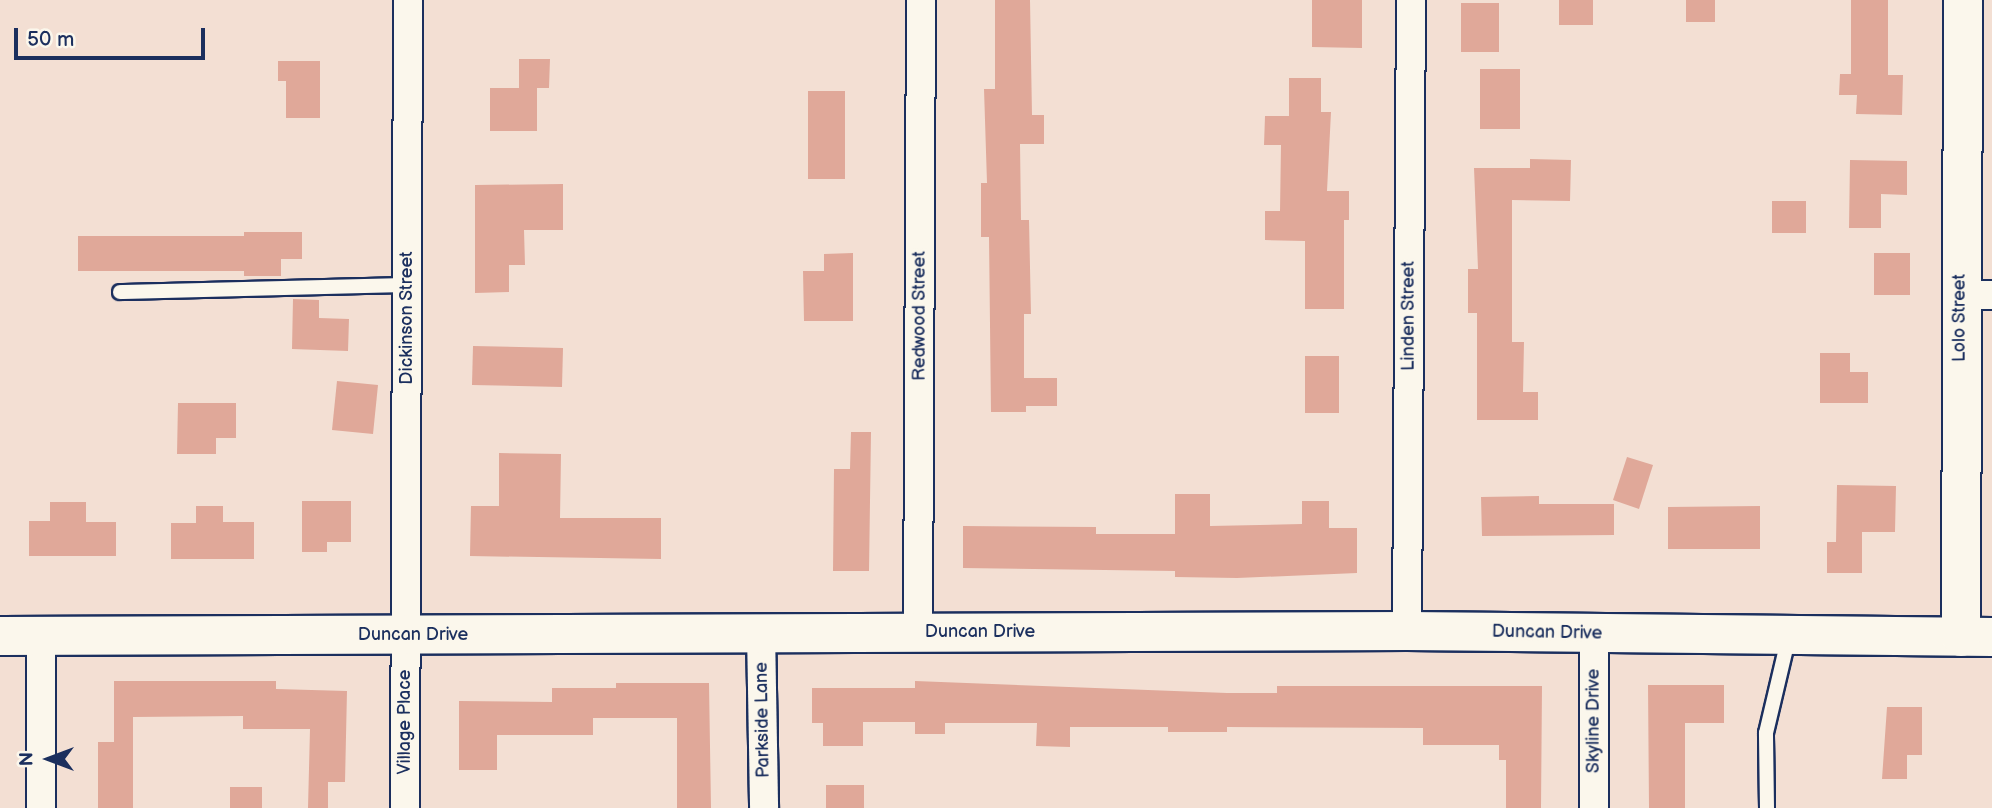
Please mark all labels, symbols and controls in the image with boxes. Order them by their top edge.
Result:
scale bar [18,14,208,58]
text: 50 m [27,27,74,52]
street label: Dickinson Street [396,251,418,385]
street label: Redwood Street [909,251,931,381]
street label: Linden Street [1398,261,1420,371]
street label: Lolo Street [1949,274,1971,362]
street label: Duncan Drive [925,621,1035,643]
street label: Duncan Drive [1492,621,1602,645]
street label: Duncan Drive [358,624,468,646]
street label: Parkside Lane [751,662,775,778]
street label: Village Place [394,669,416,775]
street label: Skyline Drive [1583,669,1605,773]
north arrow [14,724,84,794]
text: N [16,752,39,766]

